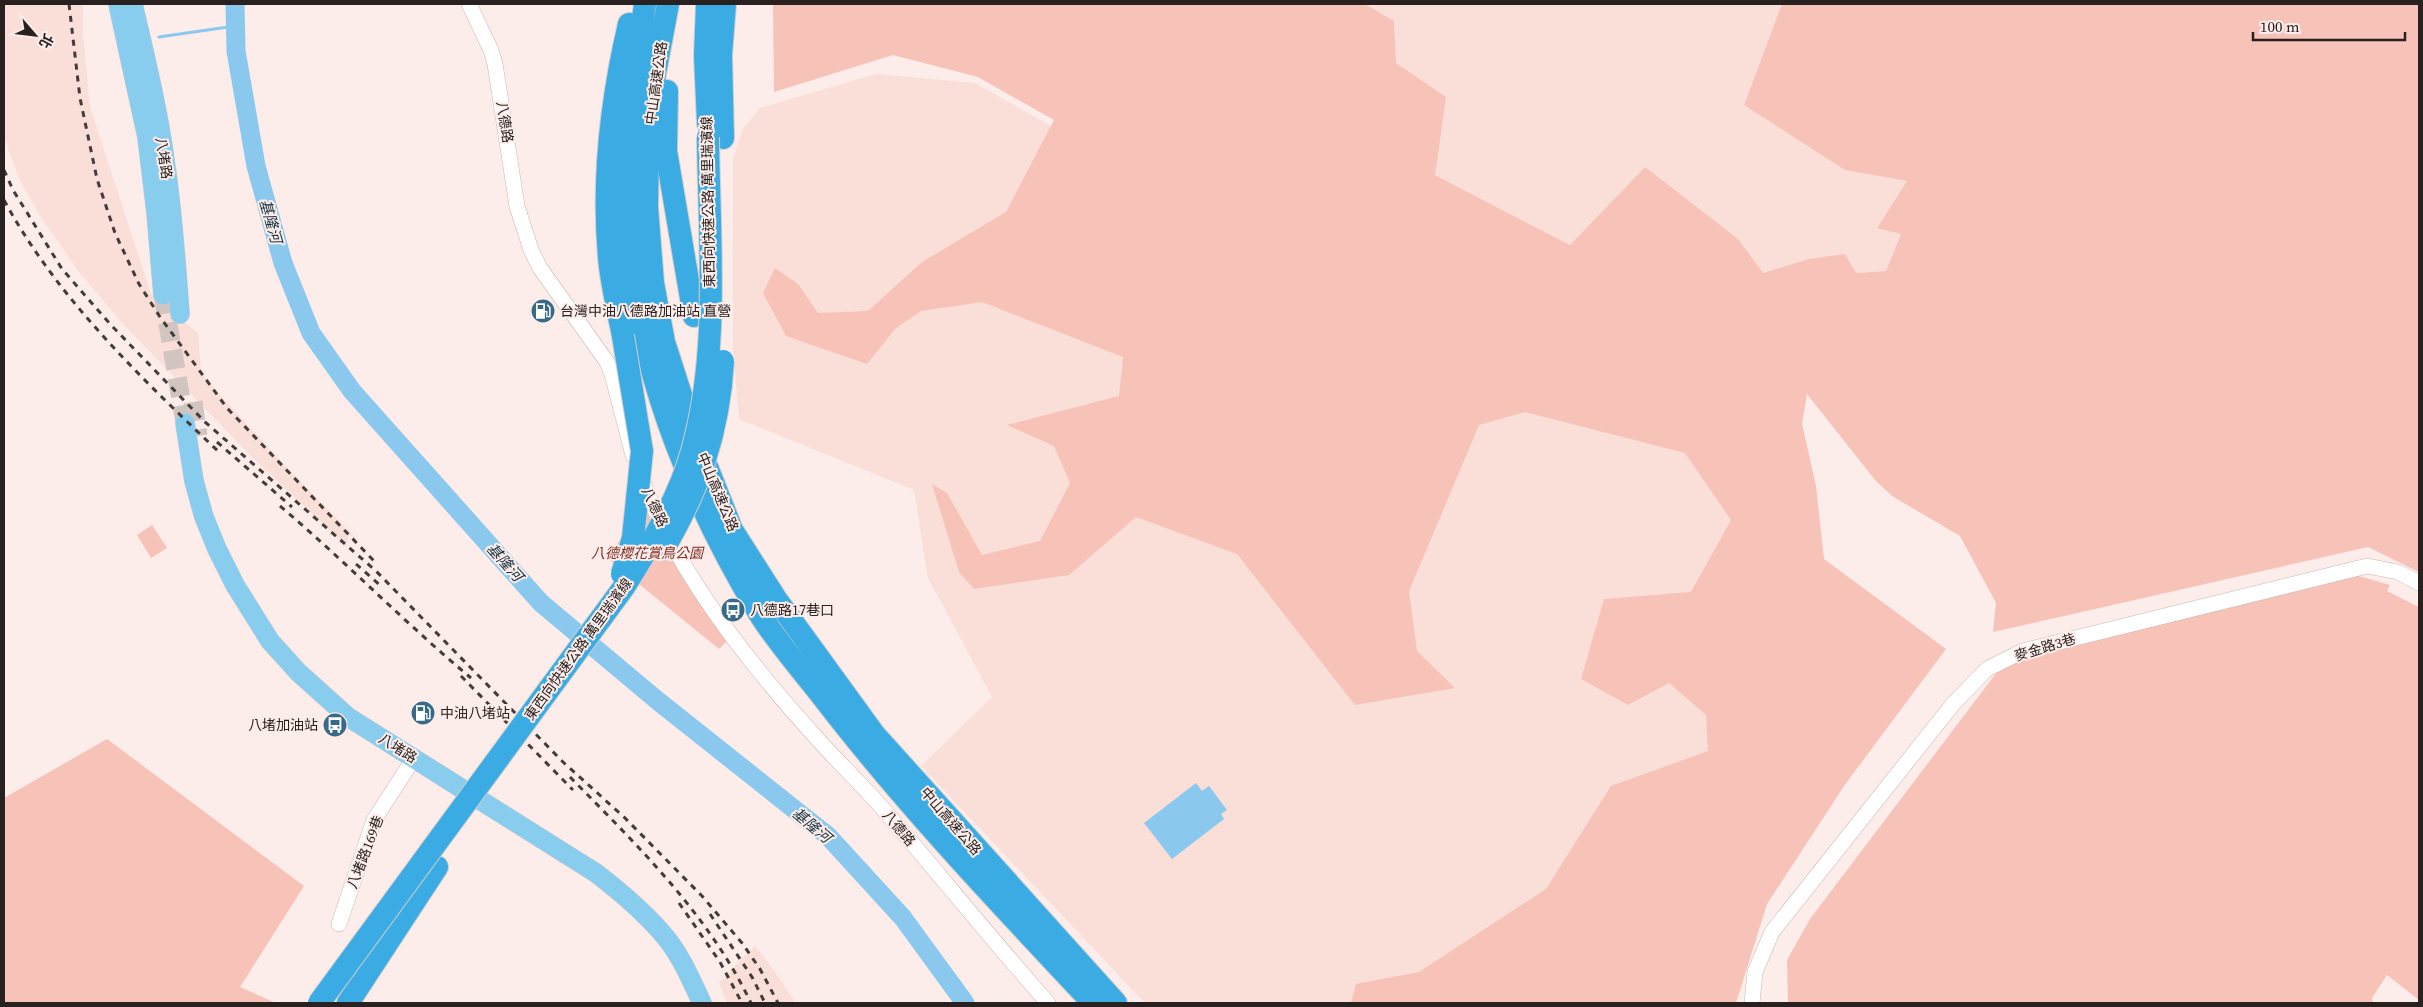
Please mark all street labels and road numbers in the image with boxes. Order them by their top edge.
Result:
street label: 中山高速公路 [640,40,672,126]
street label: 八德路 [492,100,518,144]
street label: 東西向快速公路 萬里瑞濱線 [697,116,719,288]
street label: 八堵路 [151,136,177,180]
street label: 中山高速公路 [692,449,744,535]
street label: 八德路 [637,484,673,530]
street label: 東西向快速公路 萬里瑞濱線 [520,574,636,724]
street label: 麥金路3巷 [2012,628,2078,666]
street label: 八堵路 [375,728,421,768]
street label: 中山高速公路 [916,783,986,859]
street label: 八德路 [878,805,920,851]
street label: 八堵路169巷 [342,812,388,892]

